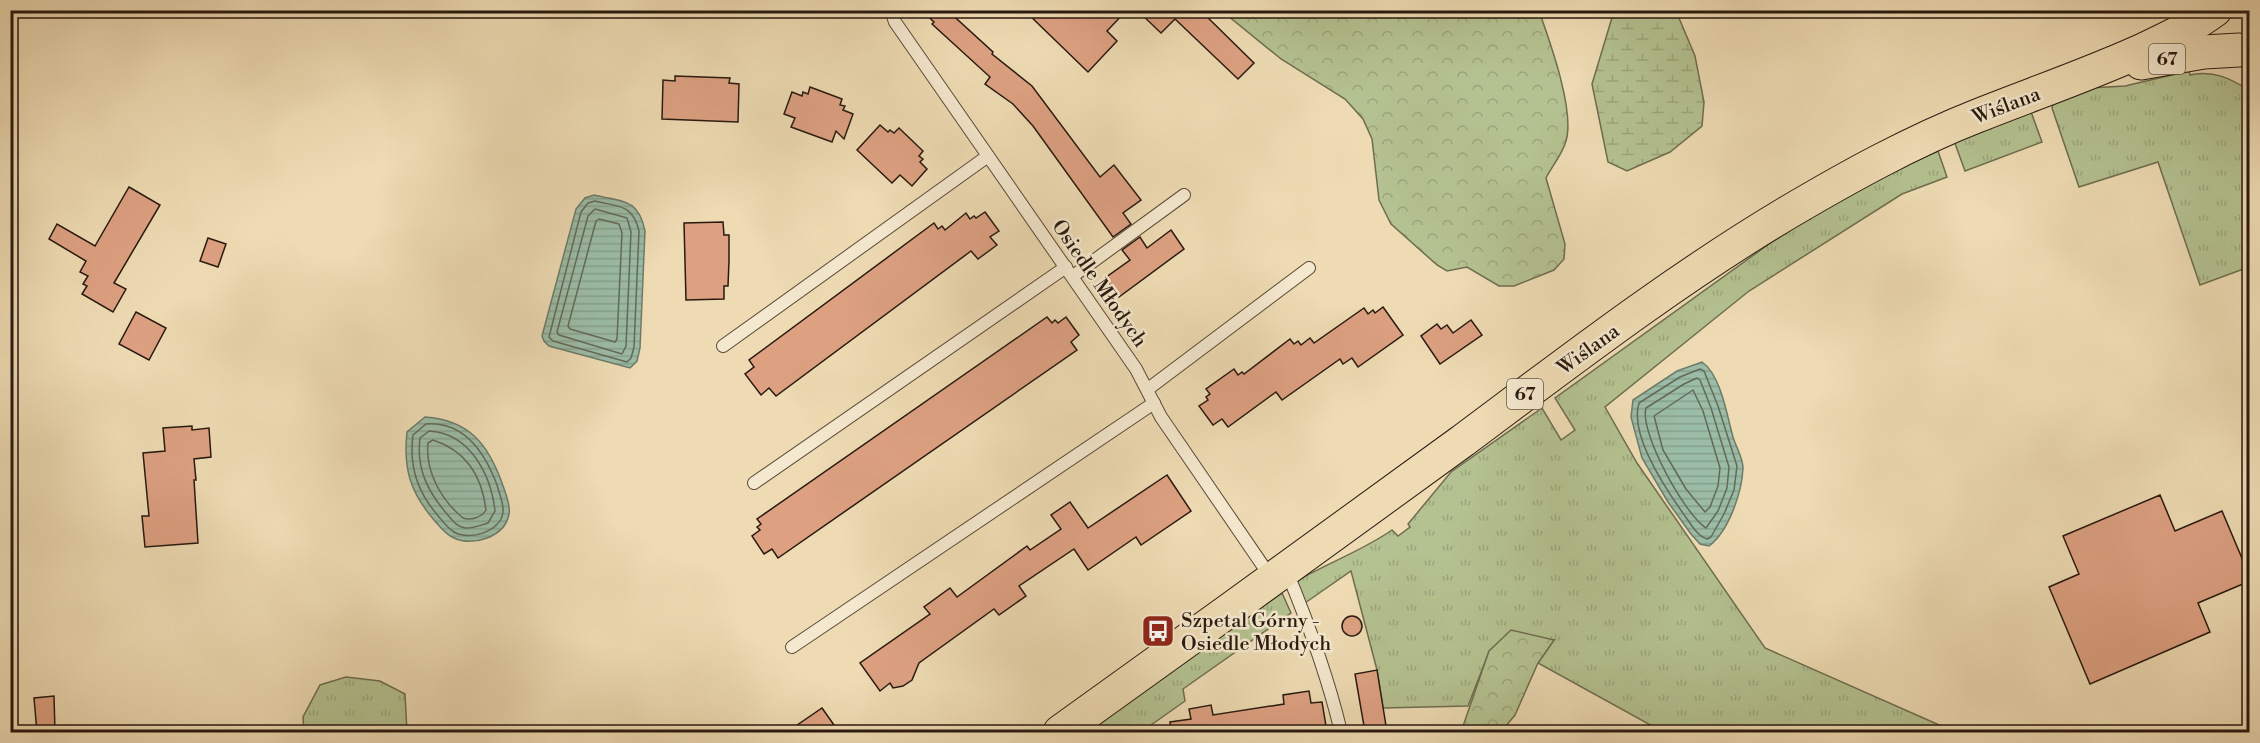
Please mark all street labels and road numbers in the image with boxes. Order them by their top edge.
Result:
road number: 67 [2149,44,2185,74]
street label: Wiślana [1968,82,2045,131]
street label: Osiedle Młodych [1045,215,1152,353]
street label: Wiślana [1552,319,1626,382]
road number: 67 [1507,379,1543,409]

